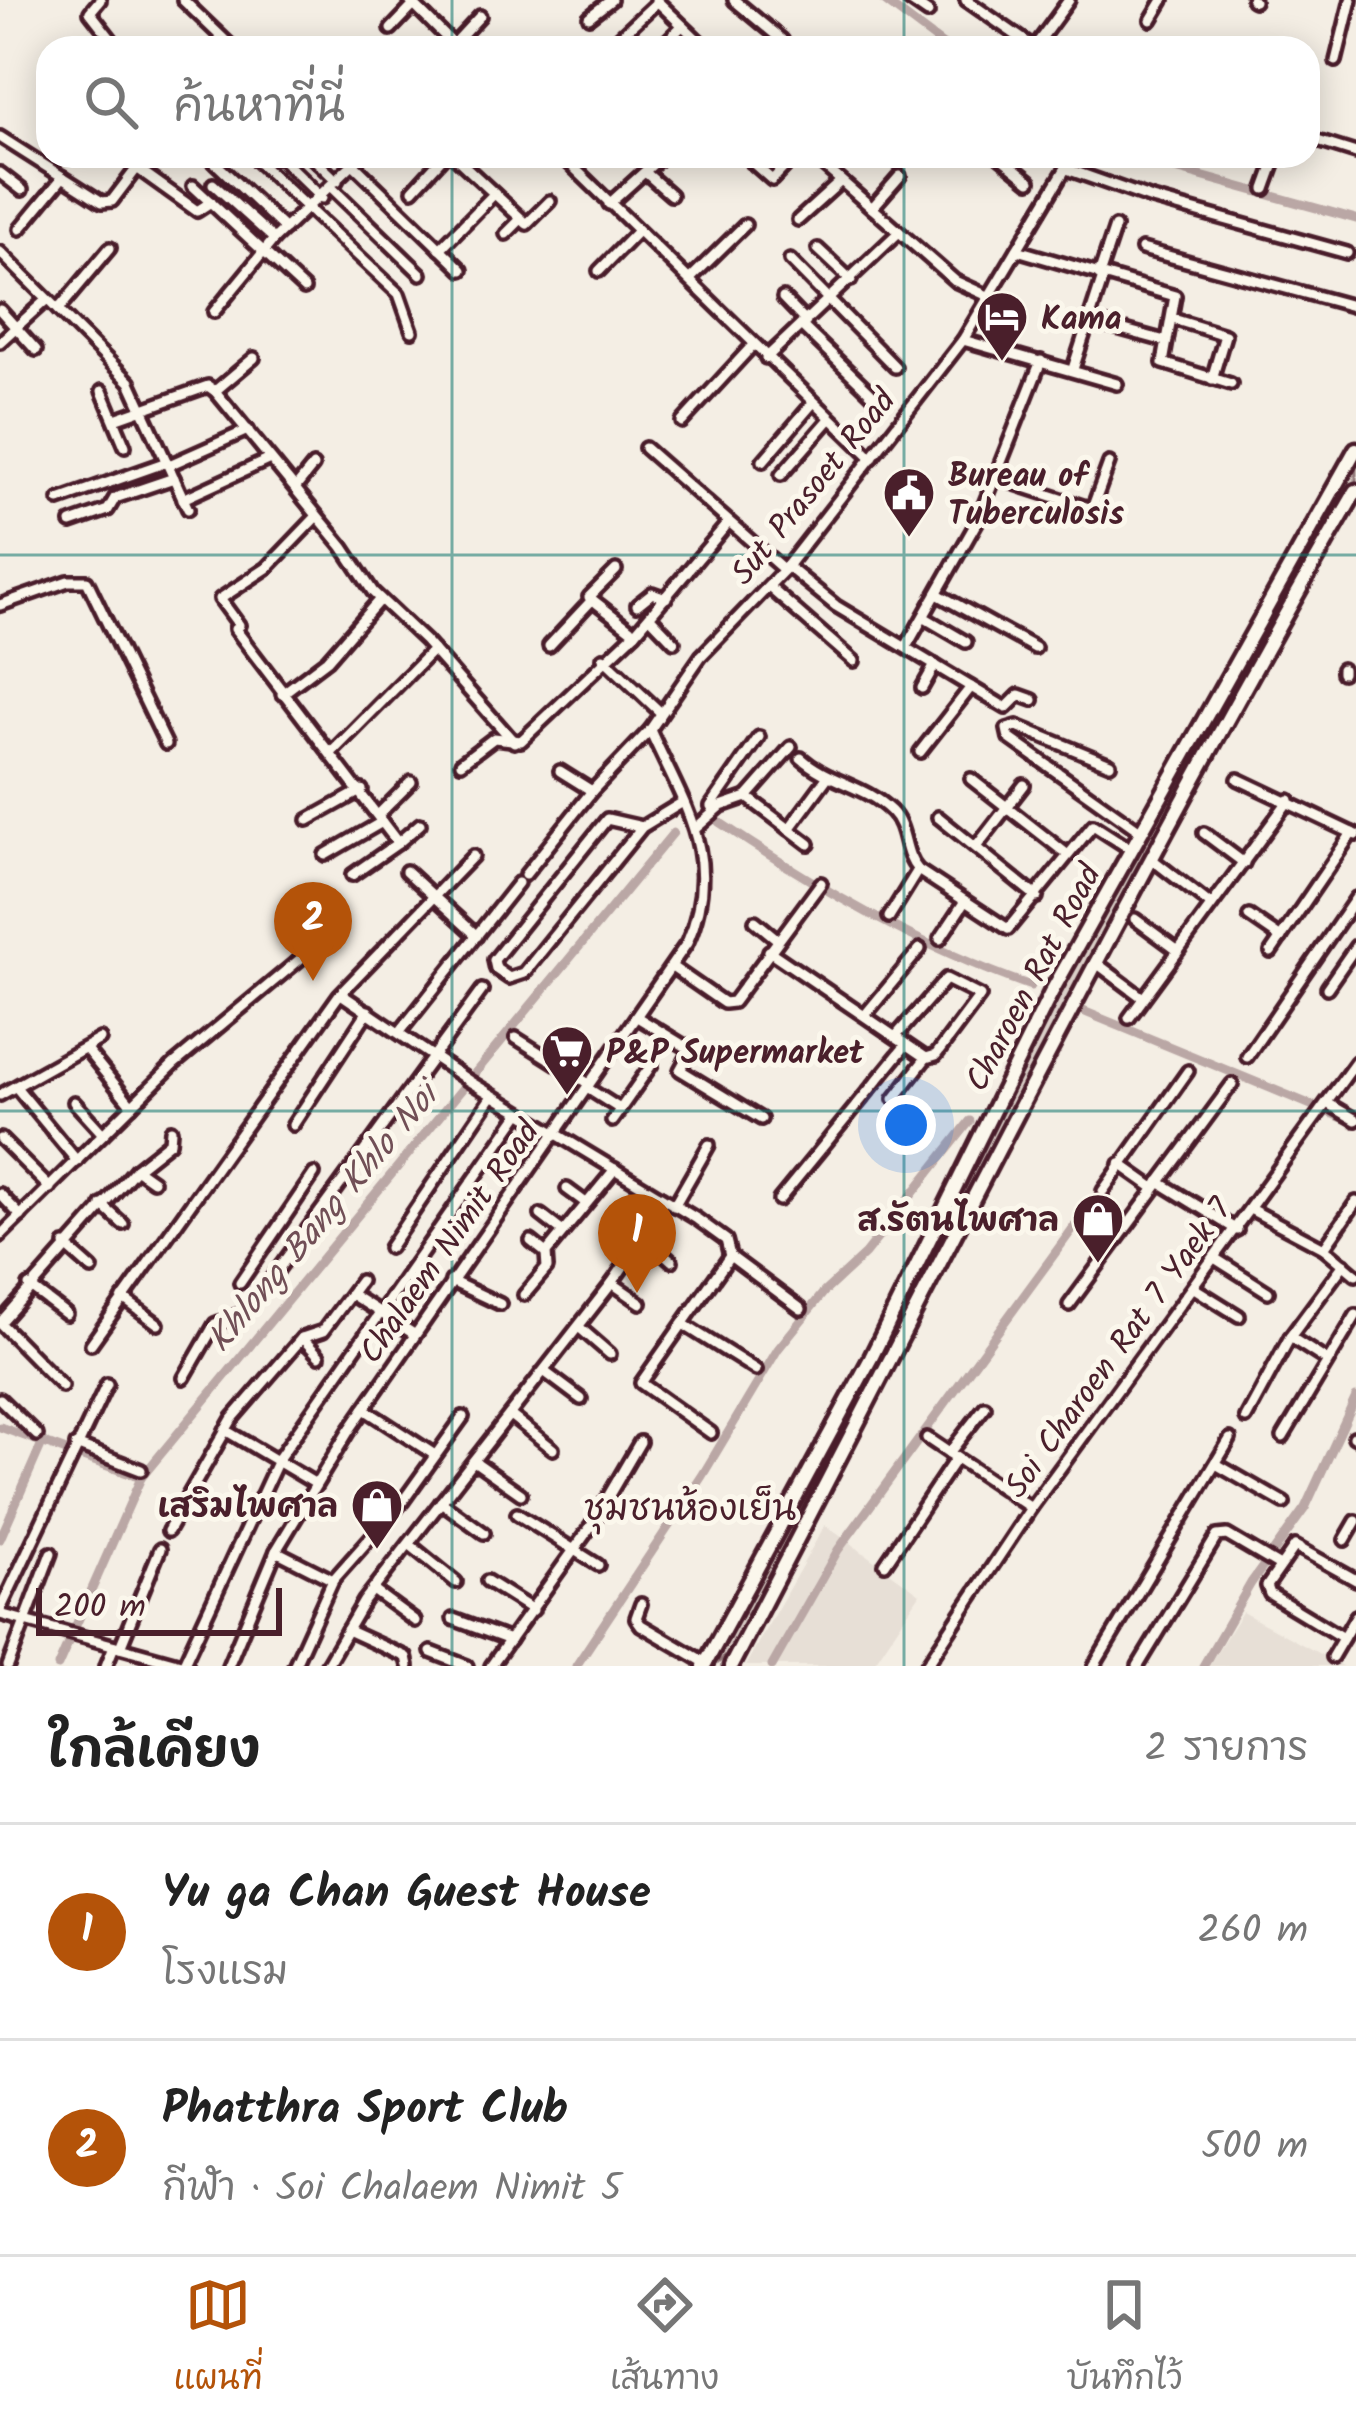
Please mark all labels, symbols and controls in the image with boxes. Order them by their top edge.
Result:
search box [36,36,1320,168]
icon: search [78,69,144,135]
text: ค้นหาที่นี่ [174,73,345,145]
hotel icon: Kama [974,289,1030,363]
place label: Kama [1041,294,1122,347]
street label: Sut Prasoet Road [719,377,912,598]
place label: Bureau of Tuberculosis [948,451,1125,542]
public building icon: Bureau of Tuberculosis [881,465,937,539]
street label: Charoen Rat Road [953,854,1118,1102]
pin: 2 [274,882,352,981]
supermarket icon: P&P Supermarket [539,1023,595,1097]
place label: P&P Supermarket [606,1028,865,1081]
water label: Khlong Bang Khlo Noi [194,1066,458,1366]
your location [876,1095,936,1155]
street label: Chalaem Nimit Road [347,1109,556,1376]
street label: Soi Charoen Rat 7 Yaek 7 [992,1186,1248,1510]
shop icon: ส.รัตนไพศาล [1070,1191,1126,1265]
pin: 1 [598,1194,676,1293]
place label: ส.รัตนไพศาล [857,1196,1059,1249]
shop icon: เสริมไพศาล [349,1477,405,1551]
place label: เสริมไพศาล [158,1482,338,1535]
district label: ชุมชนห้องเย็น [584,1482,796,1539]
scale bar [36,1582,282,1635]
text: 200 m [54,1582,146,1635]
text: ใกล้เคียง [48,1712,260,1793]
text: 2 รายการ [1145,1719,1308,1781]
text: Yu ga Chan Guest House [162,1859,651,1931]
text: 1 [81,1901,93,1963]
text: 260 m [1197,1901,1308,1963]
text: โรงแรม [162,1943,288,2005]
text: Phatthra Sport Club [162,2075,568,2147]
text: 2 [76,2117,98,2179]
text: 500 m [1201,2117,1308,2179]
text: กีฬา · Soi Chalaem Nimit 5 [162,2159,622,2221]
tab: แผนที่ [174,2272,263,2407]
tab: เส้นทาง [610,2272,719,2407]
tab: บันทึกไว้ [1066,2272,1182,2407]

